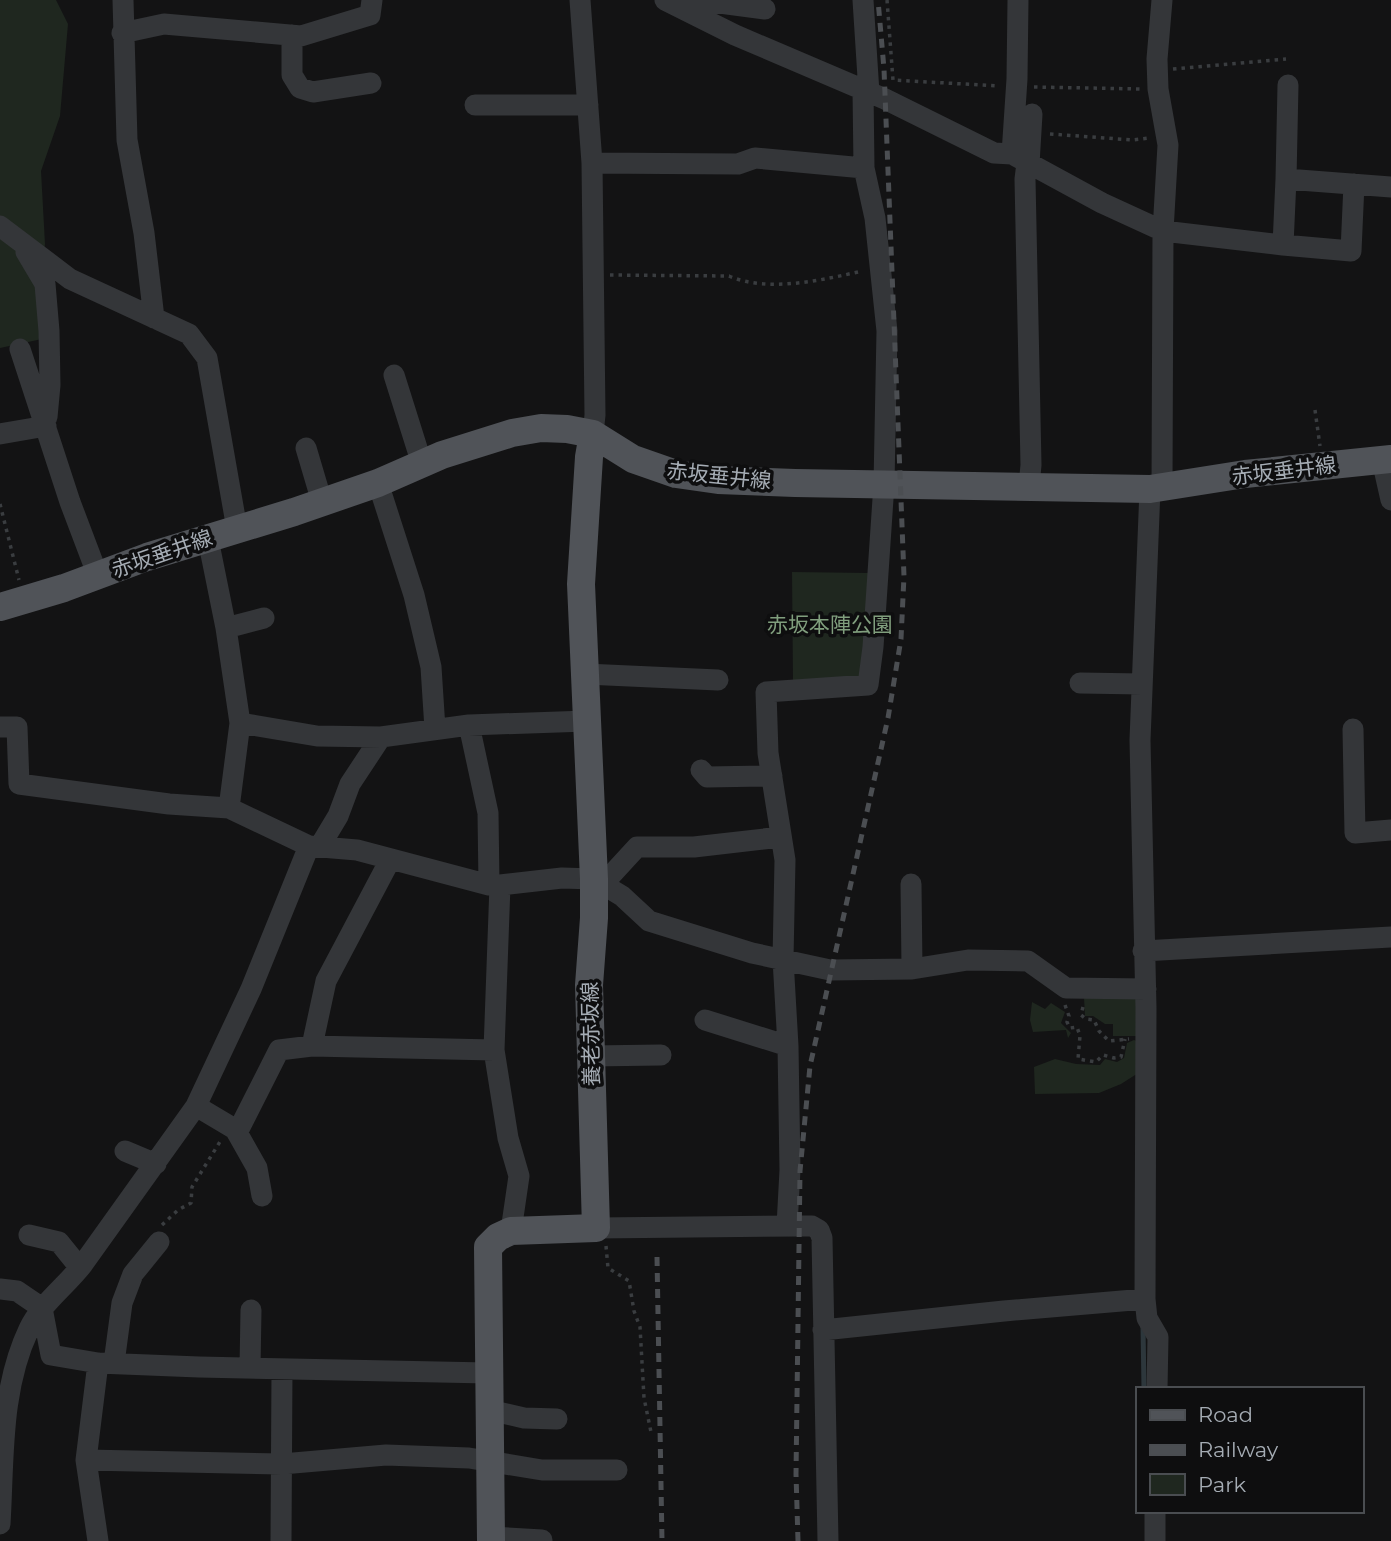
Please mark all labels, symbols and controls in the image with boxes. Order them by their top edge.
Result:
street label: 赤坂垂井線 [1230,452,1338,489]
street label: 赤坂垂井線 [666,458,773,493]
street label: 赤坂垂井線 [108,525,216,582]
park label: 赤坂本陣公園 [767,612,893,637]
street label: 養老赤坂線 [577,981,604,1087]
legend [1136,1387,1363,1513]
text: Road [1198,1402,1253,1427]
text: Railway [1198,1437,1279,1462]
text: Park [1198,1472,1246,1497]

